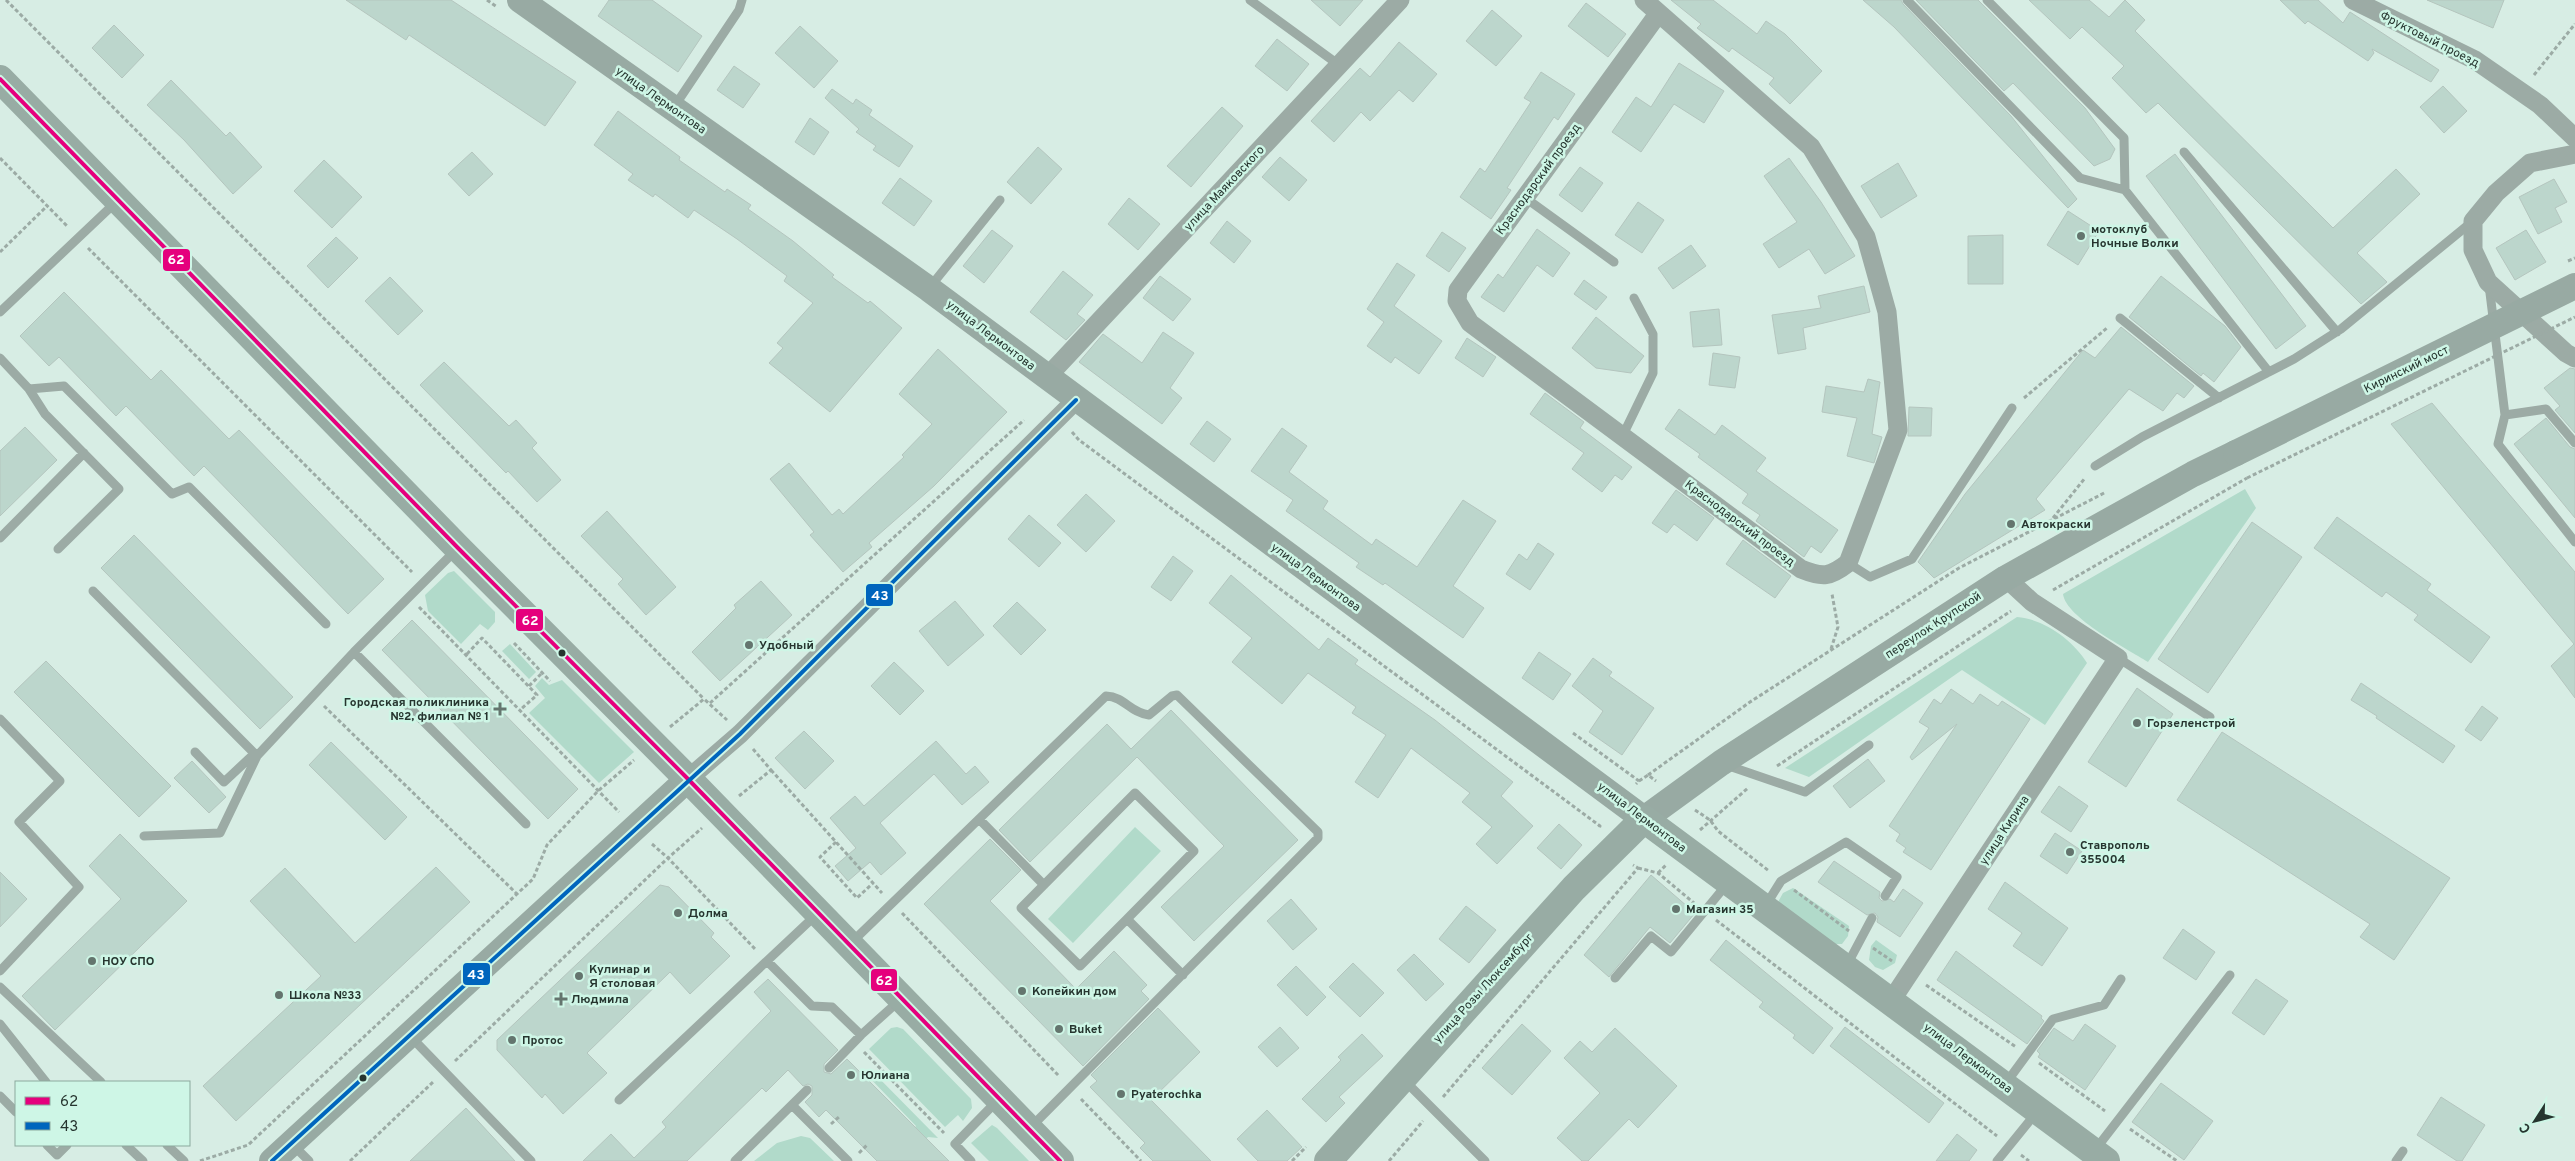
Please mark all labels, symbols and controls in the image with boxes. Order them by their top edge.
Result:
street label: Фруктовый проезд [2377,8,2482,72]
street label: улица Лермонтова [612,63,709,138]
street label: Краснодарский проезд [1493,121,1585,239]
street label: улица Маяковского [1181,142,1269,235]
place label: мотоклуб Ночные Волки [2091,222,2179,252]
marker: мотоклуб Ночные Волки [2075,230,2087,242]
line badge: 62 [162,248,191,272]
text: 62 [167,252,185,269]
street label: улица Лермонтова [943,297,1038,375]
street label: Киринский мост [2361,342,2452,397]
street label: Краснодарский проезд [1681,477,1798,571]
place label: Автокраски [2021,517,2091,533]
marker: Автокраски [2005,518,2017,530]
street label: улица Лермонтова [1267,540,1364,616]
line badge: 43 [865,583,894,607]
text: 43 [871,588,889,605]
street label: переулок Крупской [1882,589,1985,663]
line badge: 62 [515,608,544,632]
text: 62 [521,613,539,630]
place label: Удобный [759,638,814,654]
marker: Удобный [743,639,755,651]
unlabelled marker [557,648,567,658]
place label: Городская поликлиника №2, филиал № 1 [344,695,489,725]
marker: Городская поликлиника №2, филиал № 1 [493,702,507,716]
place label: Горзеленстрой [2147,716,2235,732]
marker: Горзеленстрой [2131,717,2143,729]
street label: улица Лермонтова [1594,779,1689,857]
street label: улица Кирина [1976,793,2033,868]
place label: Ставрополь 355004 [2080,838,2150,868]
marker: Ставрополь 355004 [2064,846,2076,858]
place label: Магазин 35 [1686,902,1754,918]
marker: Магазин 35 [1670,903,1682,915]
place label: Долма [688,906,728,922]
marker: Долма [672,907,684,919]
street label: улица Розы Люксембург [1430,930,1537,1047]
place label: НОУ СПО [102,954,154,970]
marker: НОУ СПО [86,955,98,967]
line badge: 43 [462,962,491,986]
place label: Кулинар и Я столовая [589,962,655,992]
text: 43 [467,967,485,984]
line badge: 62 [870,968,898,992]
marker: Кулинар и Я столовая [573,970,585,982]
text: 62 [875,973,893,990]
place label: Копейкин дом [1032,984,1117,1000]
marker: Копейкин дом [1016,985,1028,997]
place label: Школа №33 [289,988,362,1004]
marker: Школа №33 [273,989,285,1001]
place label: Людмила [571,992,629,1008]
marker: Людмила [555,993,567,1005]
street label: улица Лермонтова [1920,1020,2015,1098]
place label: Buket [1069,1022,1102,1038]
marker: Buket [1053,1023,1065,1035]
place label: Протос [522,1033,563,1049]
marker: Протос [506,1034,518,1046]
place label: Юлиана [861,1068,910,1084]
marker: Юлиана [845,1069,857,1081]
unlabelled marker [358,1073,368,1083]
legend [15,1081,190,1146]
place label: Pyaterochka [1131,1087,1202,1103]
marker: Pyaterochka [1115,1088,1127,1100]
text: 62 [60,1093,78,1112]
north arrow [2510,1096,2560,1146]
text: 43 [60,1118,78,1137]
text: С [2516,1119,2535,1136]

